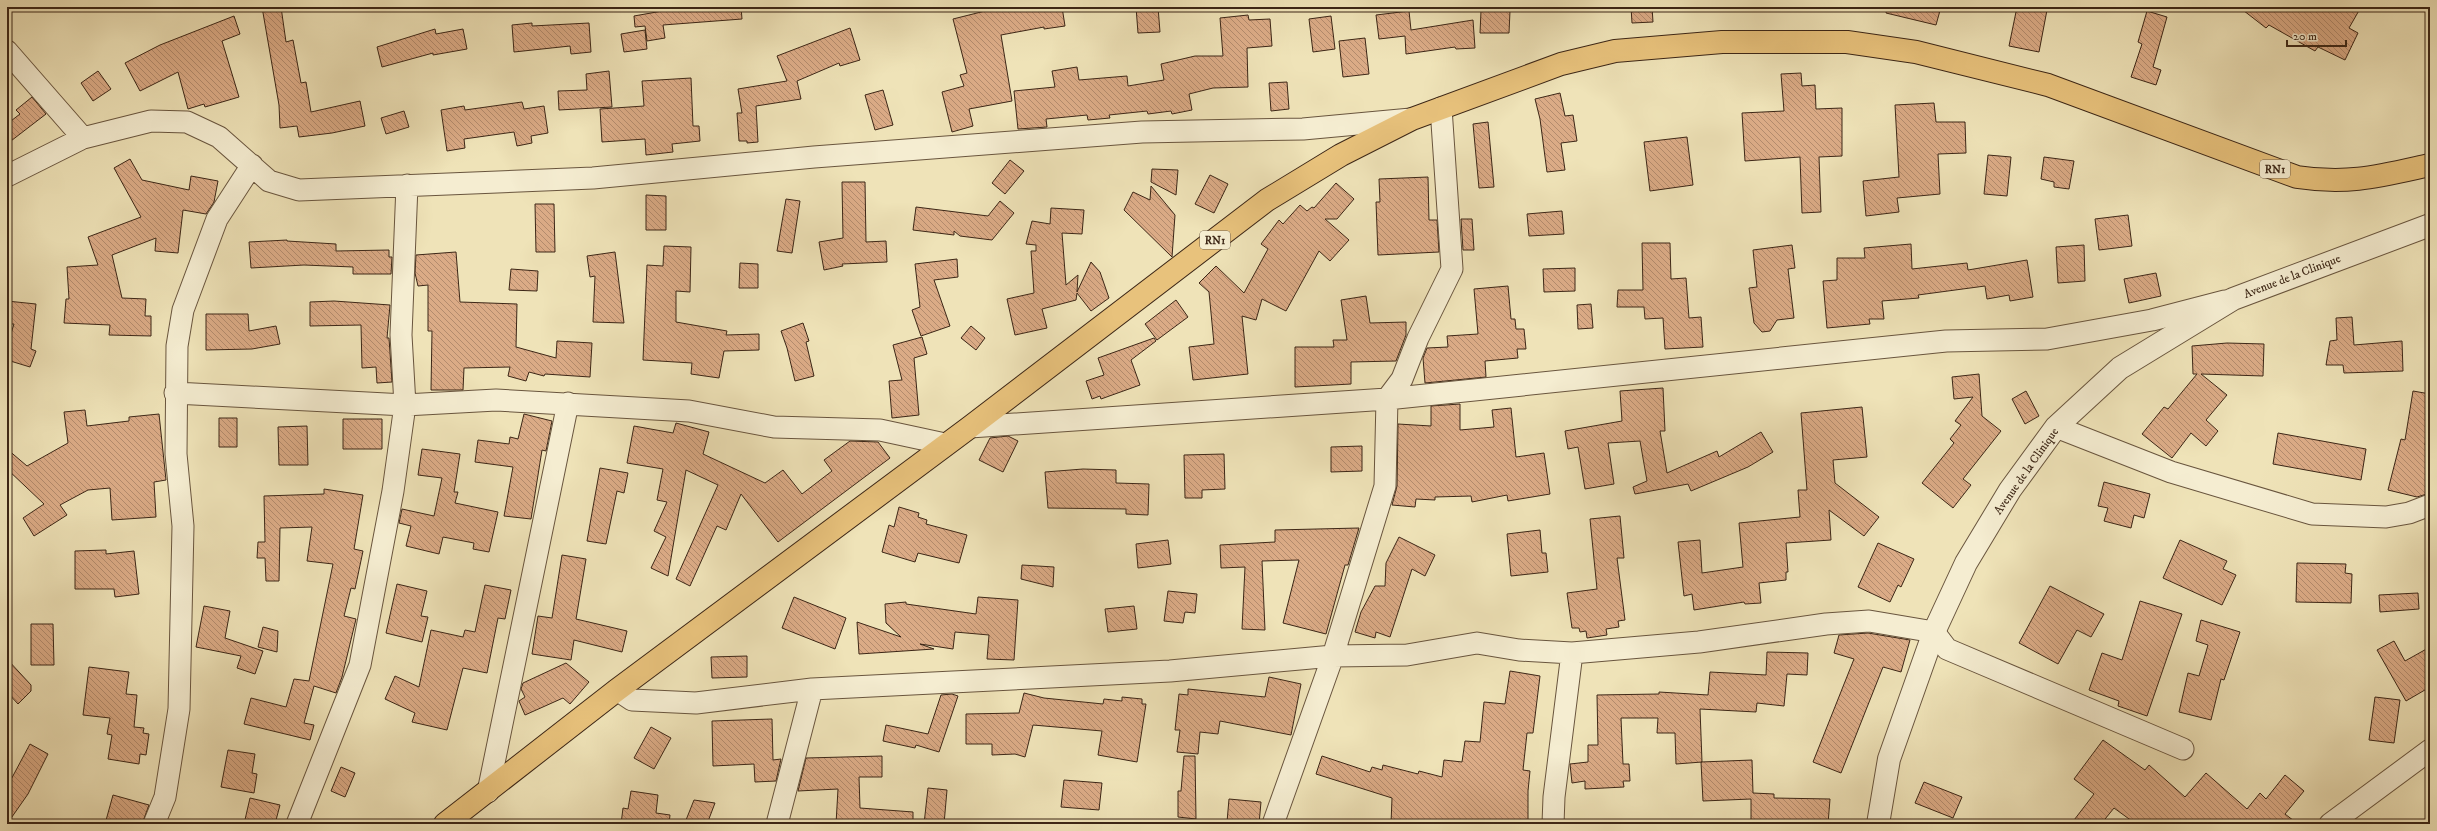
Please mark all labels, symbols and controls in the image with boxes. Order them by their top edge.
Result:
scale bar [2287,22,2346,48]
text: 20 m [2293,29,2317,44]
road number: RN1 [2260,160,2290,178]
road number: RN1 [1200,231,1230,249]
street label: Avenue de la Clinique [2242,251,2343,302]
street label: Avenue de la Clinique [1991,425,2062,518]

